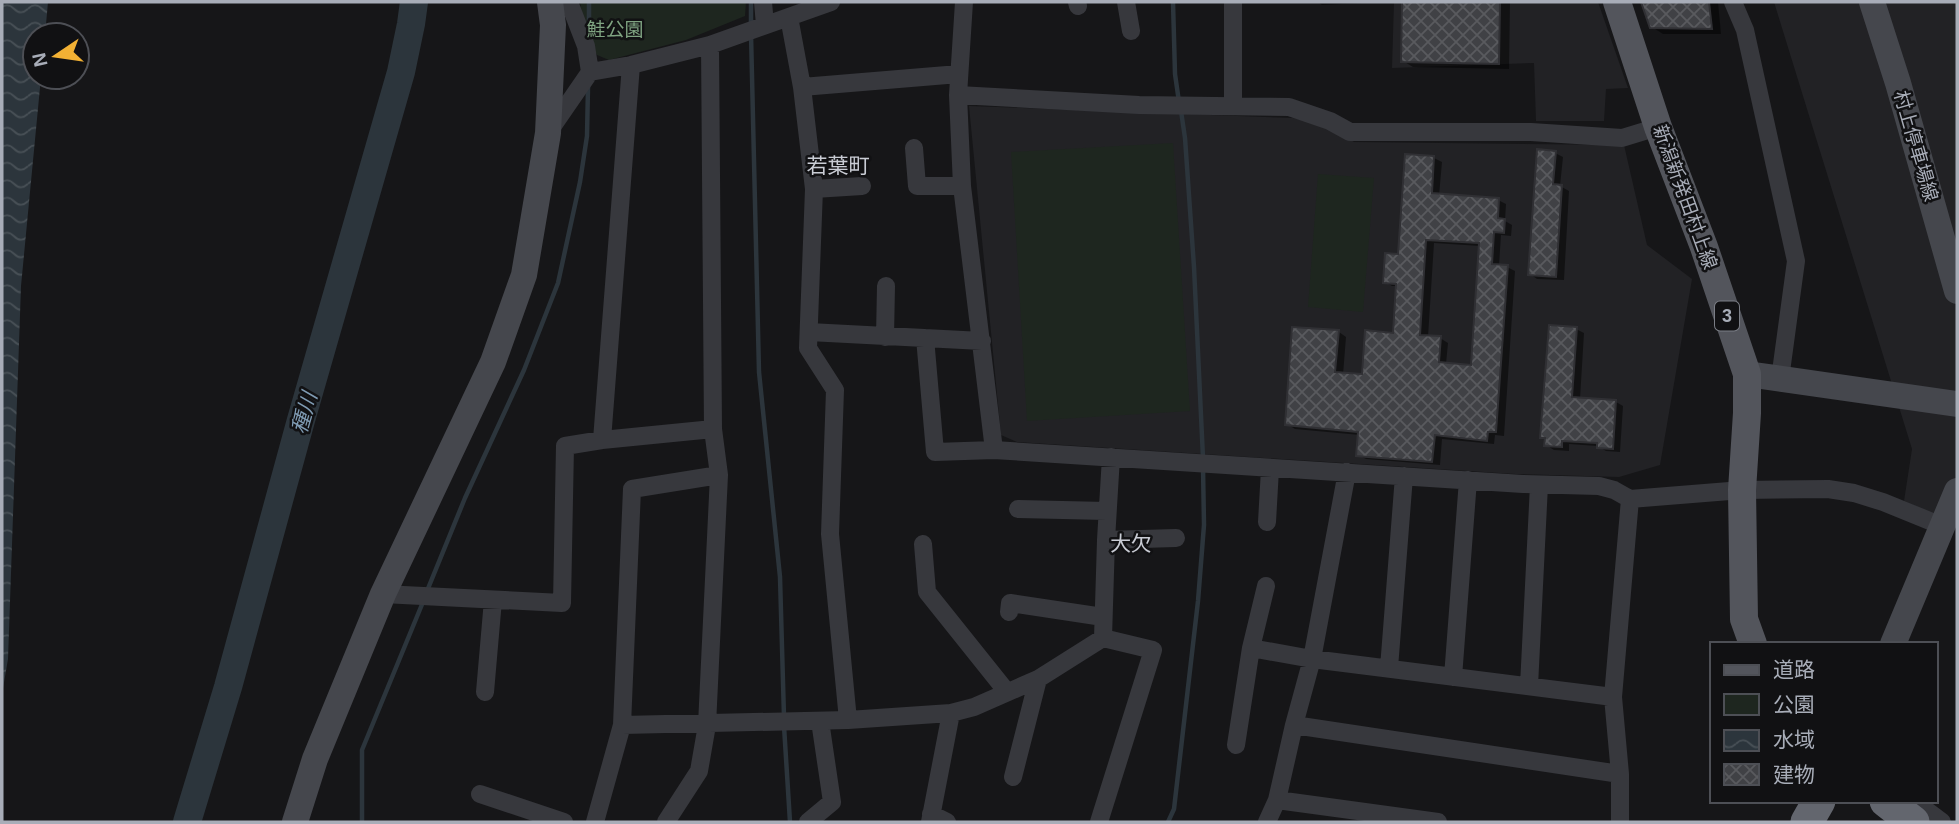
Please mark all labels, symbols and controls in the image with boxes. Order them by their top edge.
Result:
park label: 鮭公園 [586,19,644,40]
north arrow [21,21,91,91]
text: N [28,51,52,69]
street label: 村上停車場線 [1890,88,1942,204]
street label: 新潟新発田村上線 [1649,122,1721,272]
district label: 若葉町 [807,154,870,177]
road number: 3 [1715,302,1739,330]
water label: 種川 [287,388,321,436]
district label: 大欠 [1110,532,1152,555]
legend [1710,642,1938,803]
text: 道路 [1773,658,1815,681]
text: 公園 [1773,693,1815,716]
text: 水域 [1773,728,1815,751]
text: 建物 [1773,763,1815,786]

